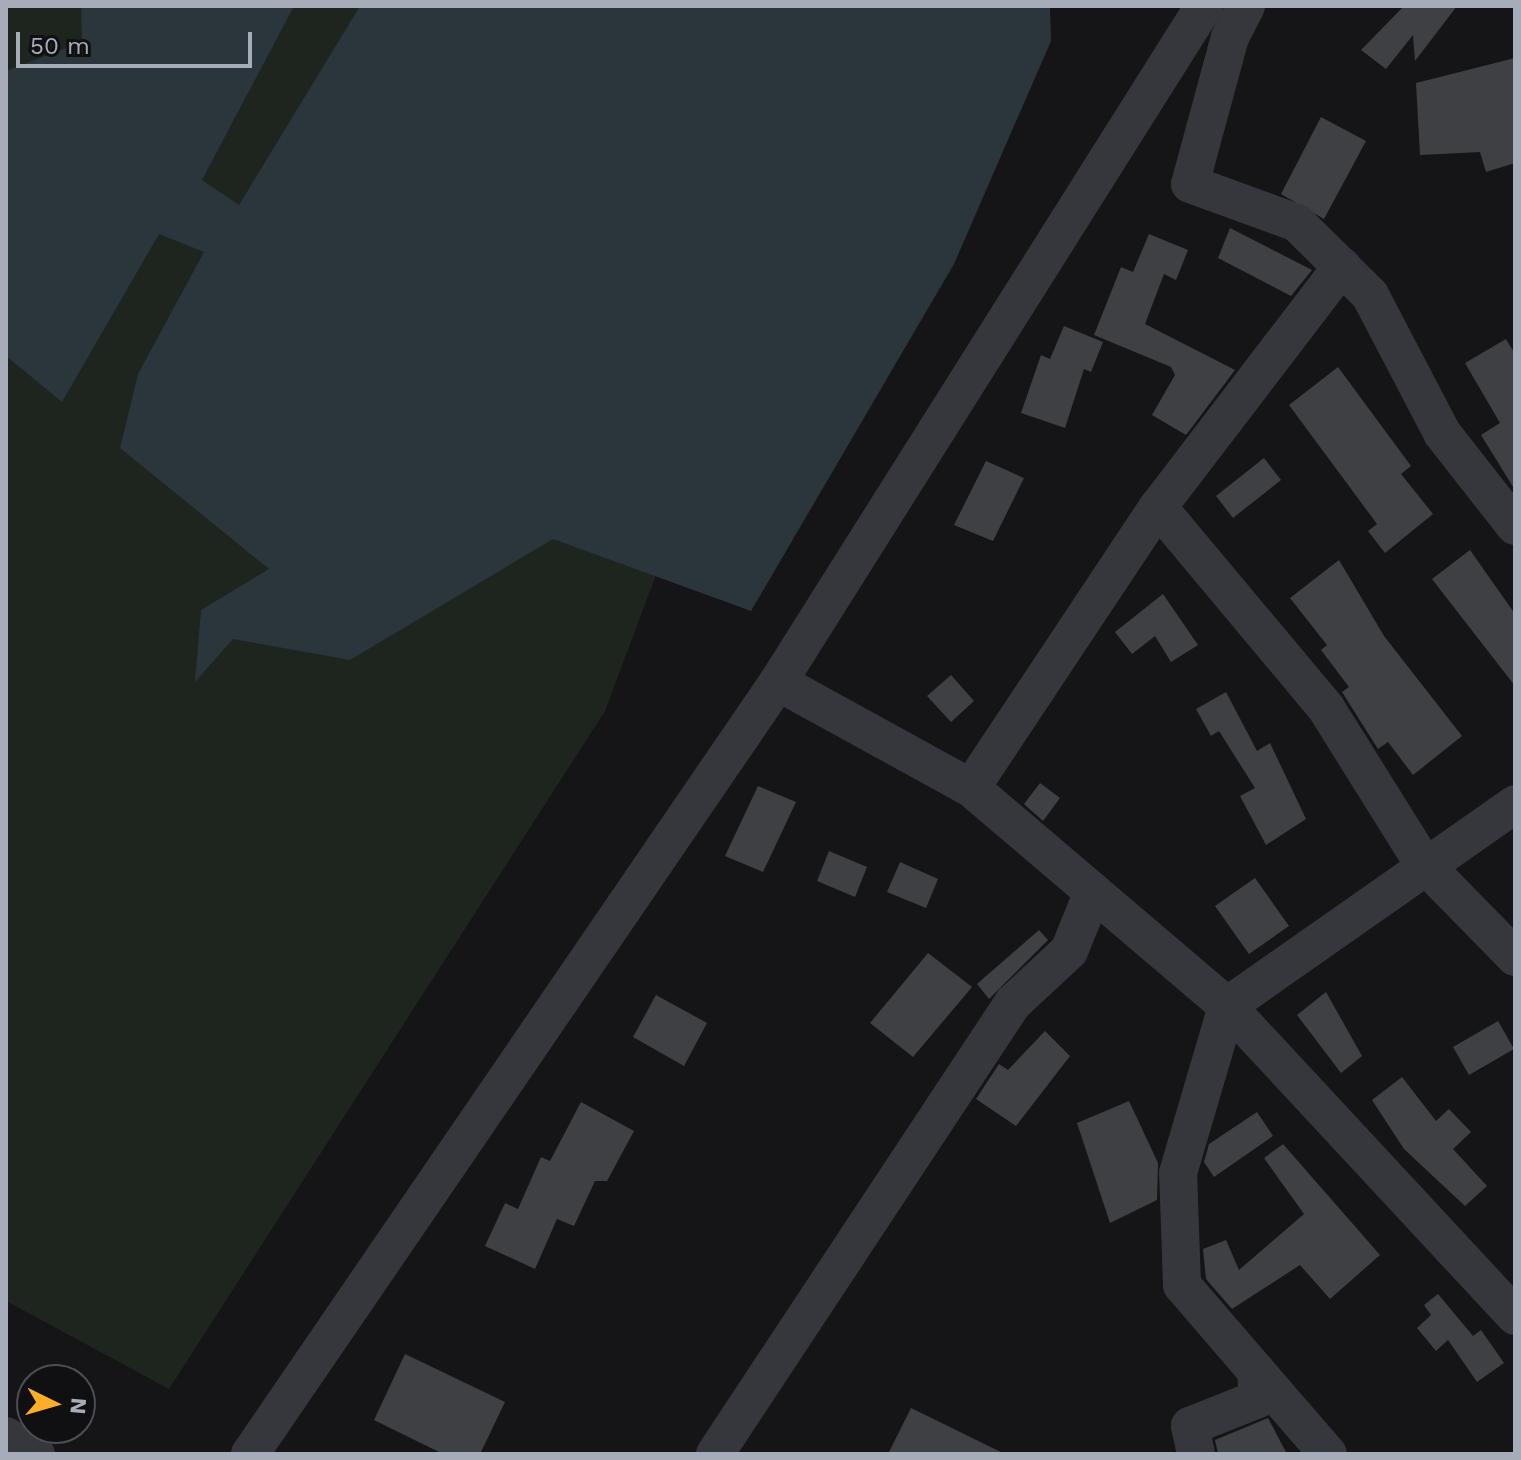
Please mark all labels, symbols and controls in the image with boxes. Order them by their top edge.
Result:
scale bar [20,16,256,66]
text: 50 m [30,32,90,60]
north arrow [16,1364,96,1444]
text: N [65,1397,92,1415]

